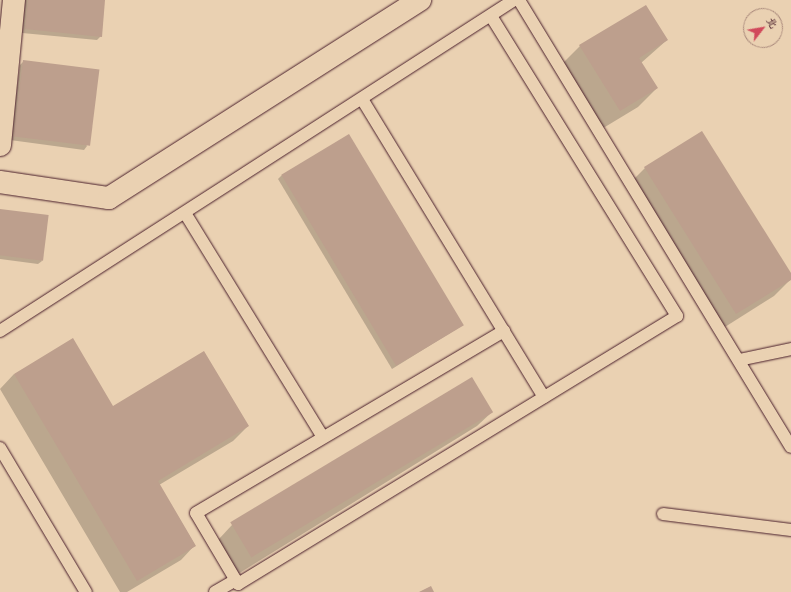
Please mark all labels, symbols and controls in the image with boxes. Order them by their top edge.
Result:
north arrow [743,8,783,48]
text: 北 [764,14,781,31]

